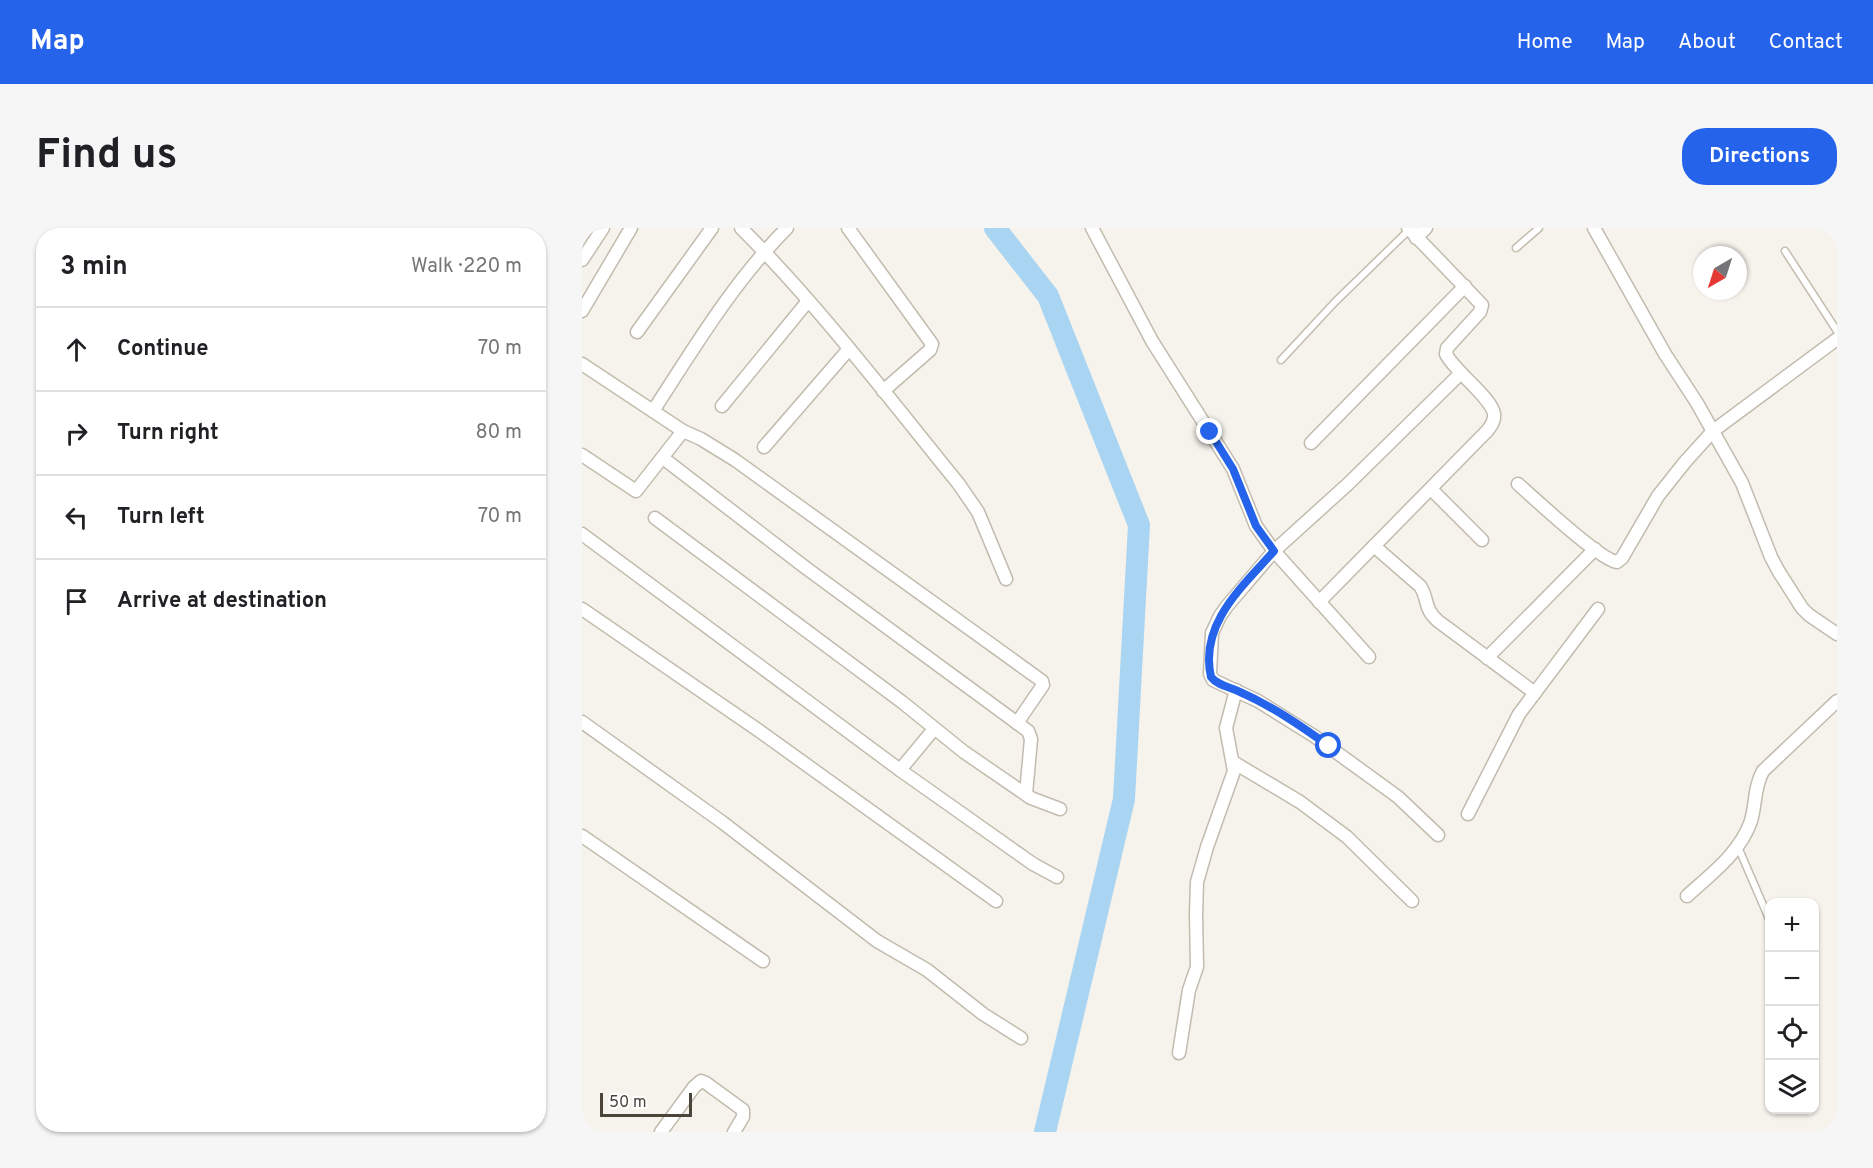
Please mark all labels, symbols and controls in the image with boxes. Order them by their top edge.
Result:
text: Map [30,24,85,60]
text: Home [1517,29,1573,56]
text: Map [1606,29,1645,56]
text: About [1678,29,1736,56]
text: Contact [1769,29,1843,56]
button: Directions [1682,128,1837,185]
text: Find us [36,130,177,183]
north arrow [1693,246,1747,300]
text: 3 min [60,251,128,284]
text: Walk · 220 m [411,254,522,280]
icon: ahead [60,333,93,366]
text: Continue [117,336,208,363]
text: 70 m [478,336,522,362]
icon: right [60,417,93,450]
route end [1196,418,1222,444]
text: Turn right [117,420,219,447]
text: 80 m [476,420,522,446]
icon: left [60,501,93,534]
text: Turn left [117,504,205,531]
text: 70 m [478,504,522,530]
icon: arrive [60,585,93,618]
text: Arrive at destination [117,588,327,615]
route start [1315,732,1341,758]
map controls [1765,898,1819,1114]
button: + [1765,898,1819,952]
button: − [1765,952,1819,1006]
button: locate [1765,1006,1819,1060]
button: layers [1765,1060,1819,1114]
scale bar [600,1090,692,1118]
text: 50 m [609,1093,647,1113]

